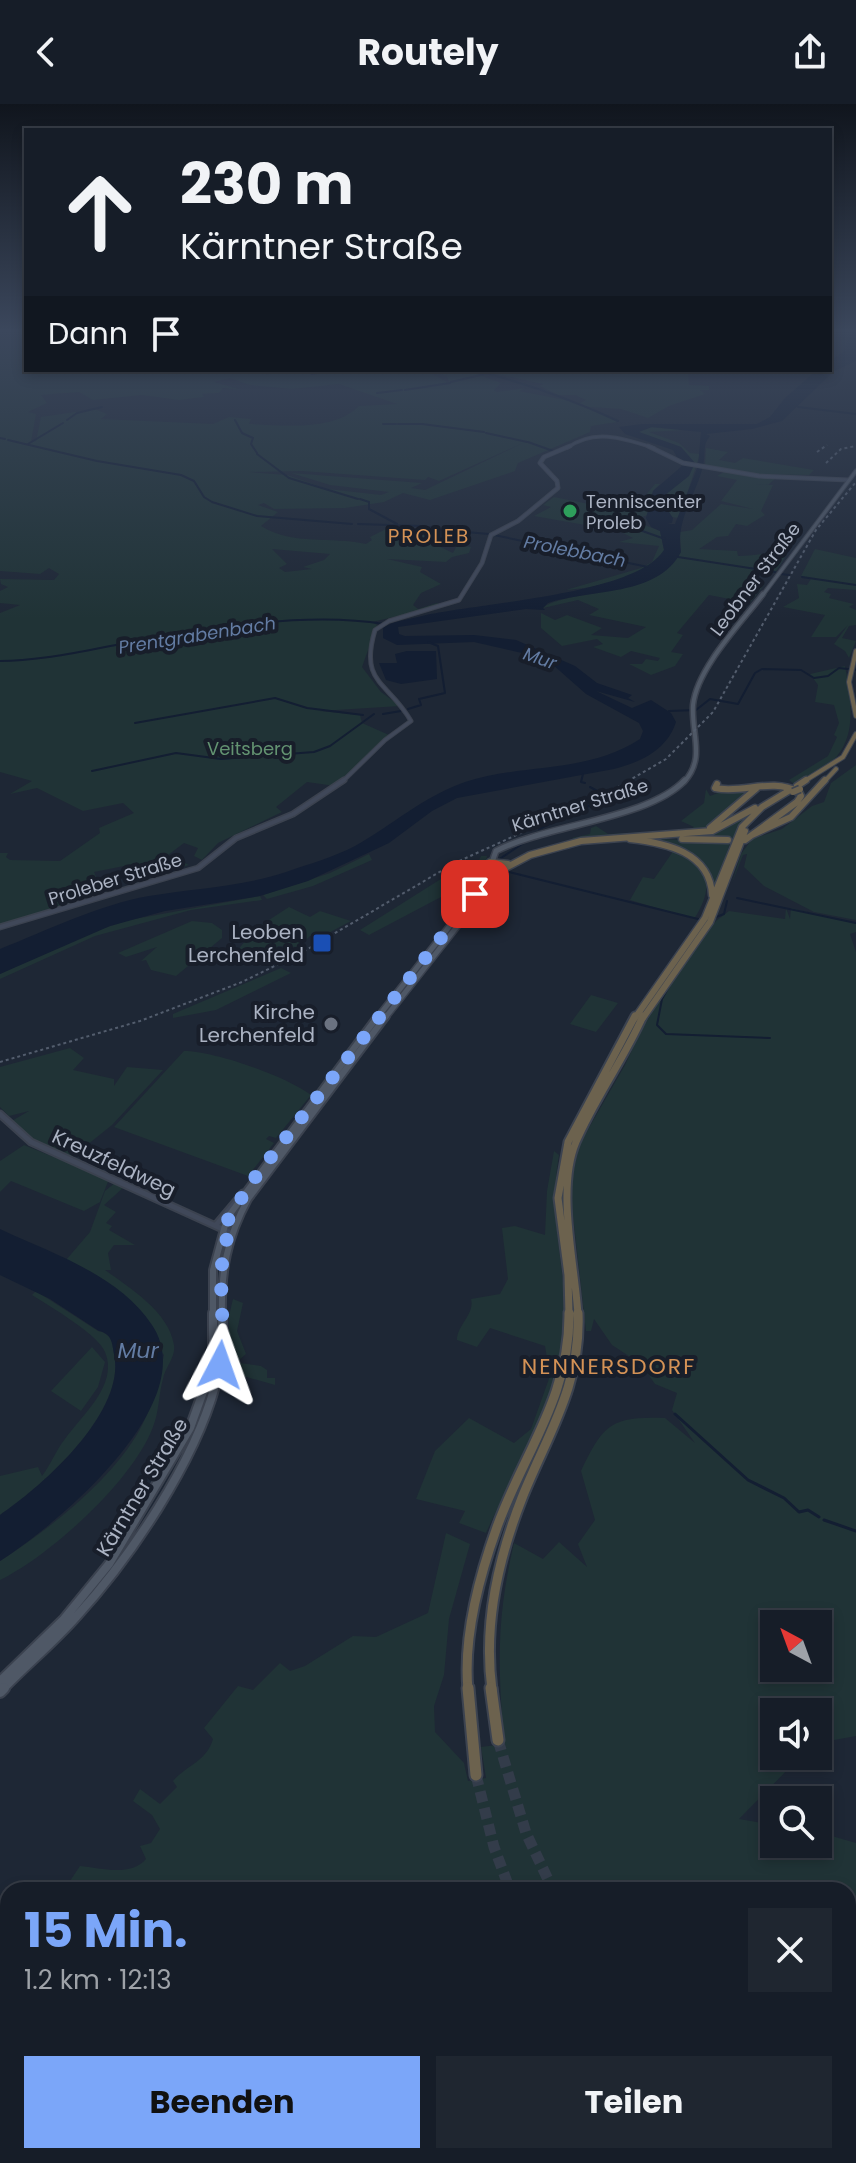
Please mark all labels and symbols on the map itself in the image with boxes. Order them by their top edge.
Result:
place label: Tenniscenter Proleb [586,489,702,535]
marker: Tenniscenter Proleb [561,502,579,520]
street label: Leobner Straße [704,517,806,641]
district label: PROLEB [388,522,470,550]
water label: Prolebbach [522,529,628,573]
water label: Prentgrabenbach [116,610,278,660]
water label: Mur [520,641,561,676]
park label: Veitsberg [207,736,293,761]
street label: Kärntner Straße [509,772,651,838]
street label: Proleber Straße [45,847,185,911]
pin [441,860,509,928]
place label: Leoben Lerchenfeld [188,918,304,969]
marker: Leoben Lerchenfeld [311,932,333,954]
place label: Kirche Lerchenfeld [199,998,315,1049]
marker: Kirche Lerchenfeld [322,1015,340,1033]
street label: Kreuzfeldweg [48,1122,180,1204]
position arrow [178,1323,262,1407]
water label: Mur [117,1335,159,1366]
district label: NENNERSDORF [522,1351,696,1382]
street label: Kärntner Straße [90,1412,194,1562]
north arrow [760,1610,832,1682]

